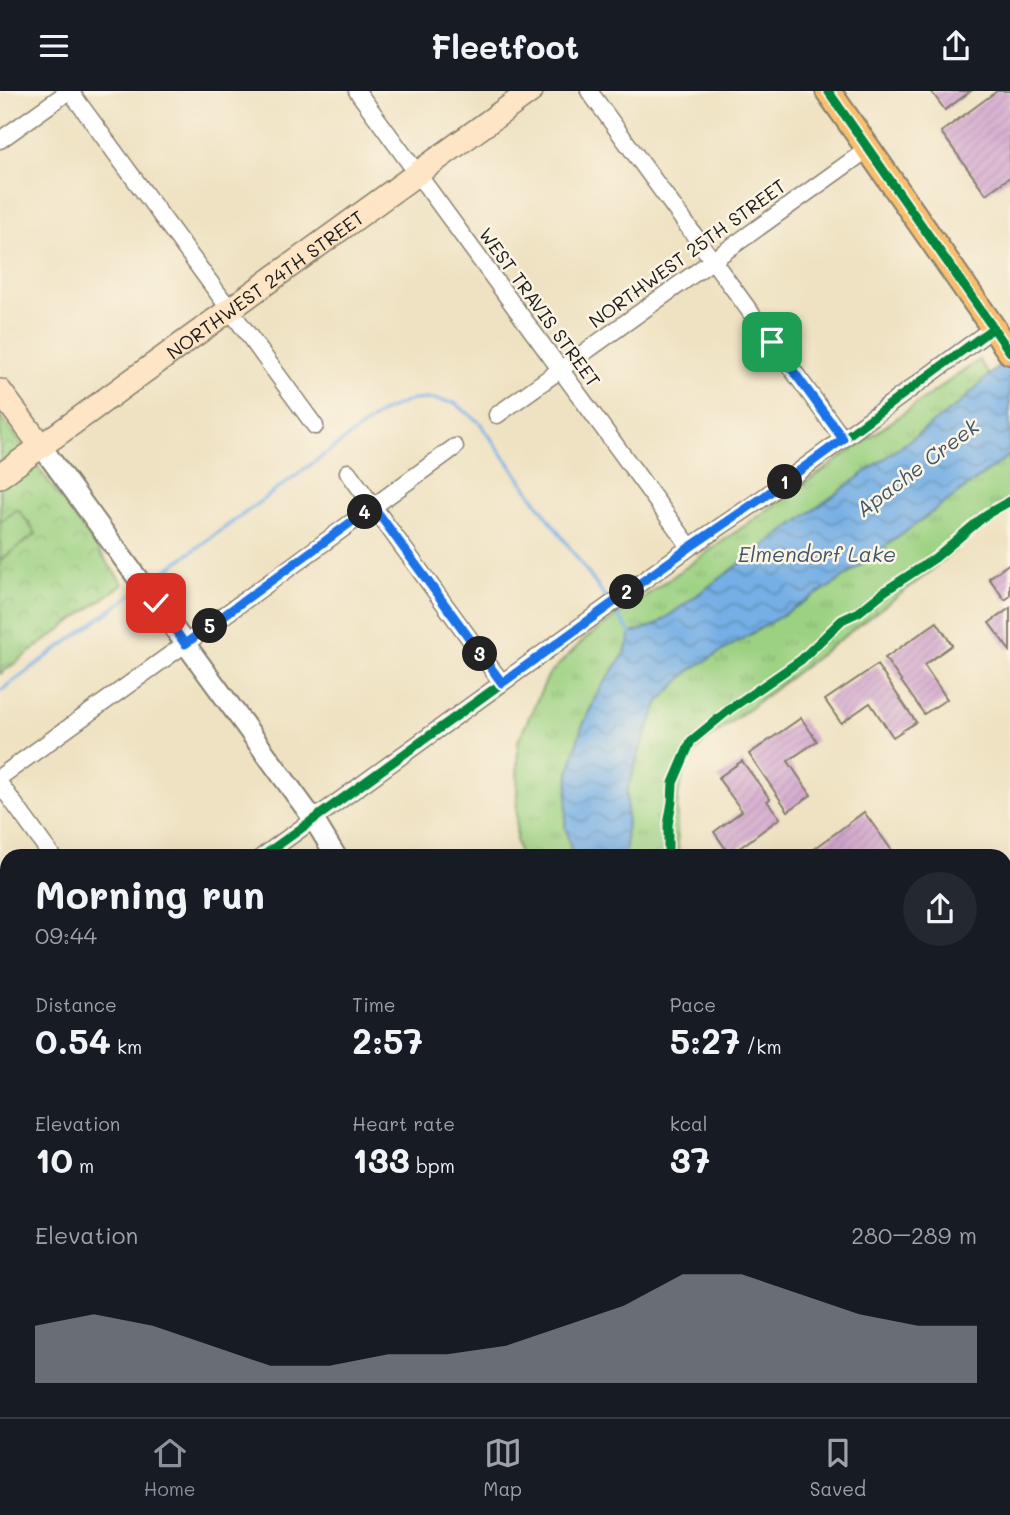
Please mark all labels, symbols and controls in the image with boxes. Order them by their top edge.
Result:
text: Fleetfoot [431,25,579,67]
icon: menu [35,27,73,65]
icon: share [937,27,975,65]
street label: NORTHWEST 25TH STREET [583,173,791,333]
street label: NORTHWEST 24TH STREET [161,204,369,364]
street label: WEST TRAVIS STREET [474,222,606,392]
pin [742,312,802,372]
icon: arrive [753,323,791,361]
water label: Apache Creek [850,411,985,522]
pin: 1 [768,465,802,499]
text: 1 [780,469,789,494]
pin: 4 [348,495,382,529]
text: 4 [358,499,371,524]
water label: Elmendorf Lake [738,540,896,567]
pin [126,573,186,633]
pin: 2 [610,575,644,609]
text: 2 [621,579,632,604]
icon: check [137,584,175,622]
pin: 5 [192,609,228,643]
text: 5 [204,613,215,638]
pin: 3 [462,637,498,671]
text: 3 [474,641,485,666]
text: Morning run [35,869,265,919]
button: share [903,872,977,946]
text: 09:44 [35,920,97,950]
text: Distance [35,992,117,1017]
text: Time [352,992,396,1017]
text: Pace [670,992,716,1017]
text: 0.54 [35,1017,111,1063]
text: 2:57 [352,1017,423,1063]
text: 5:27 [670,1017,740,1063]
text: km [111,1034,142,1059]
text: /km [740,1034,782,1059]
text: Elevation [35,1111,120,1136]
text: Heart rate [352,1111,455,1136]
text: kcal [670,1111,708,1136]
text: 10 [35,1136,73,1182]
text: 133 [352,1136,410,1182]
text: 37 [670,1136,710,1182]
text: m [73,1153,94,1178]
text: bpm [410,1153,455,1178]
text: Elevation [35,1220,138,1250]
text: 280–289 m [851,1220,977,1250]
tab: Home [144,1434,196,1501]
tab: Map [483,1434,522,1501]
tab: Saved [810,1434,866,1501]

